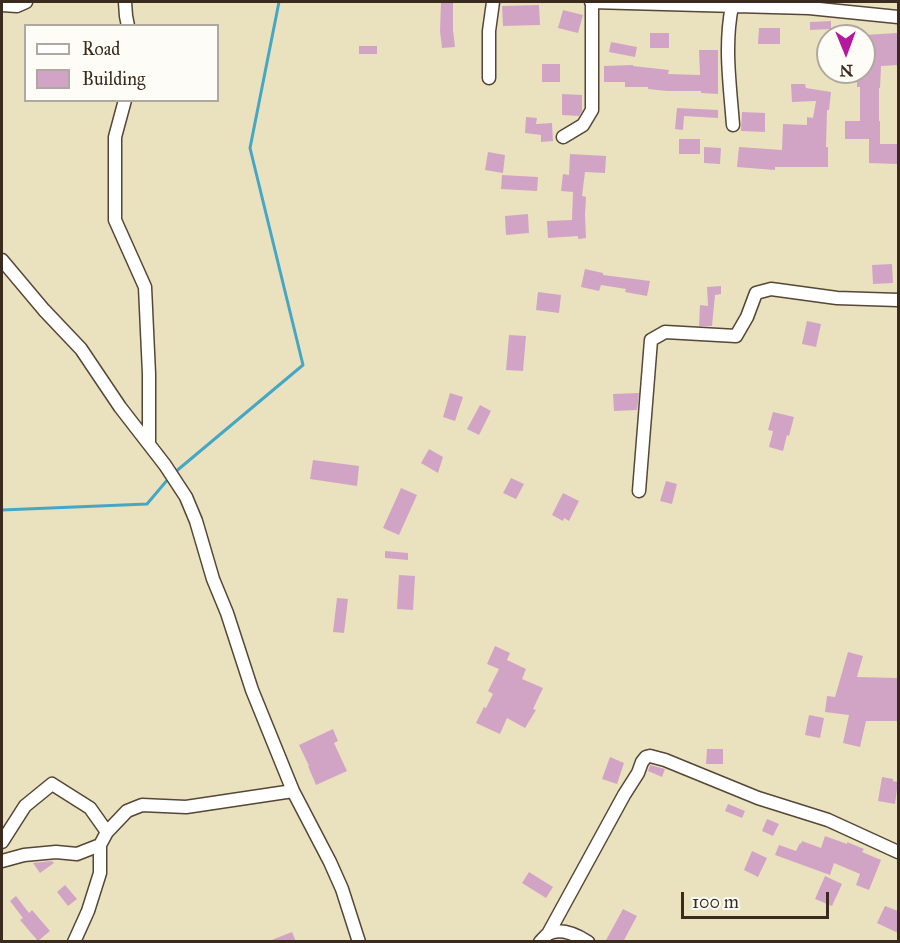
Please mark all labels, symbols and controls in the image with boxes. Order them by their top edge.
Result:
legend [24,24,219,102]
north arrow [816,24,876,84]
text: Road [82,38,120,60]
text: N [839,61,853,80]
text: Building [82,68,145,90]
scale bar [684,880,832,918]
text: 100 m [692,891,739,913]

